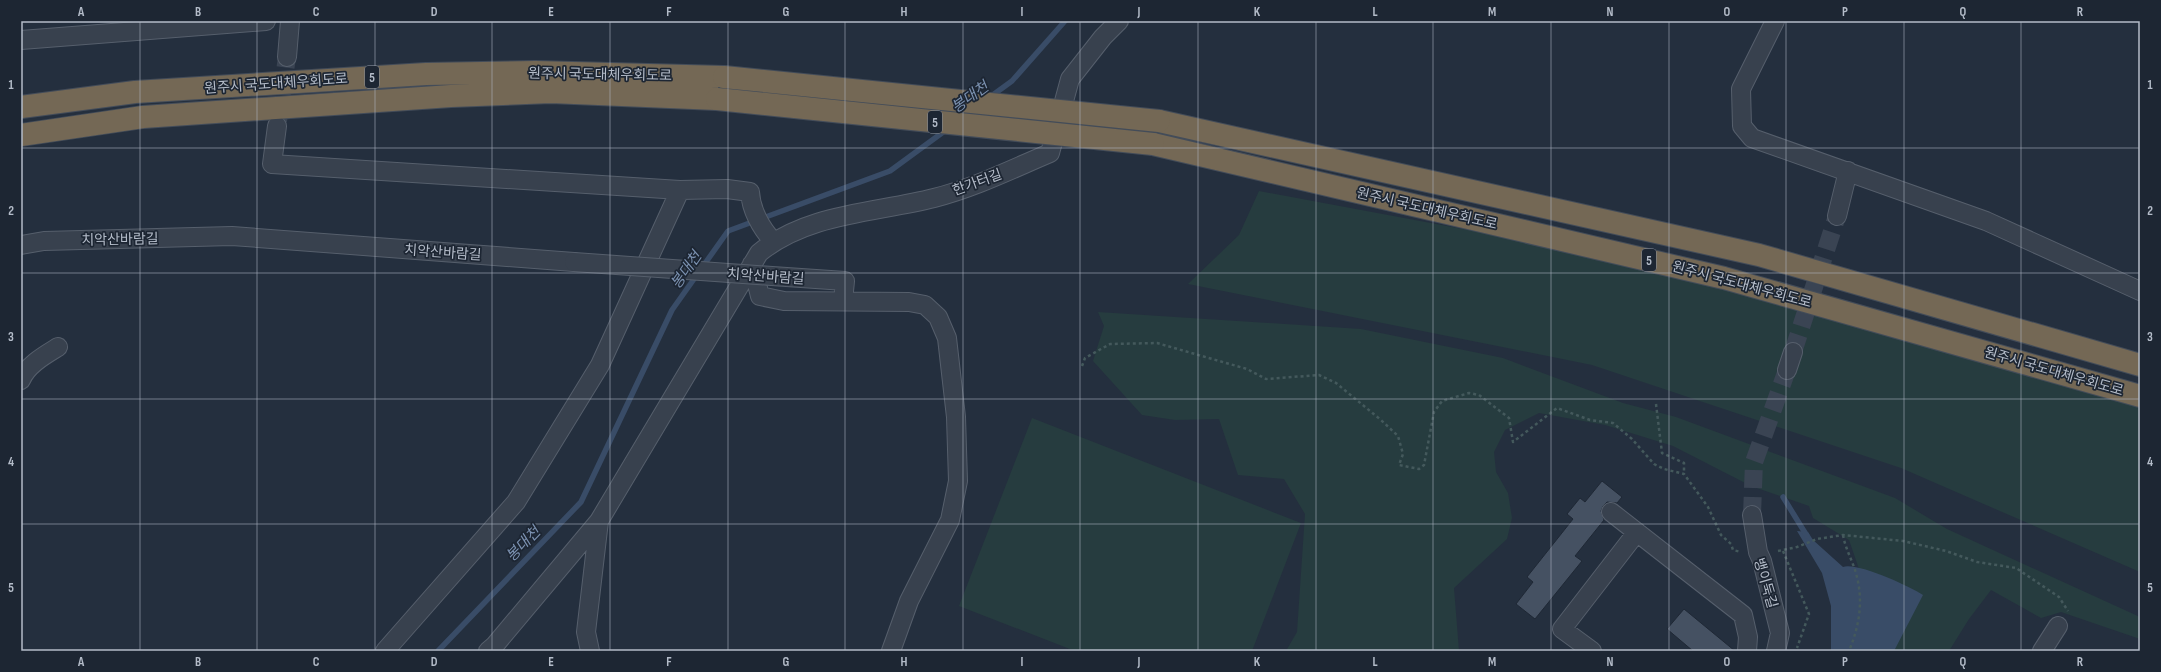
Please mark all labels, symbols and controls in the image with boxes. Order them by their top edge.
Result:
text: A [77,4,85,20]
text: B [195,4,201,20]
text: C [313,4,320,20]
text: D [431,4,438,20]
text: E [548,4,554,20]
text: F [666,4,672,20]
text: G [783,4,790,20]
text: H [901,4,908,20]
text: I [1021,4,1024,20]
text: J [1137,4,1141,20]
text: K [1254,4,1261,20]
text: L [1372,4,1378,20]
text: M [1488,4,1496,20]
text: N [1607,4,1614,20]
text: O [1724,4,1731,20]
text: P [1842,4,1848,20]
text: Q [1960,4,1967,20]
text: R [2077,4,2084,20]
street label: 원주시 국도대체우회도로 [528,65,672,84]
road number: 5 [365,66,379,88]
street label: 원주시 국도대체우회도로 [204,70,349,97]
water label: 봉대천 [948,76,994,117]
text: 1 [8,77,14,93]
text: 1 [2147,77,2153,93]
road number: 5 [928,111,942,133]
street label: 한가터길 [950,166,1004,199]
street label: 원주시 국도대체우회도로 [1355,184,1499,233]
text: 2 [8,203,14,219]
text: 2 [2147,203,2153,219]
street label: 치악산바람길 [81,230,159,249]
street label: 치악산바람길 [404,241,482,264]
water label: 봉대천 [667,246,707,293]
road number: 5 [1642,249,1656,271]
street label: 원주시 국도대체우회도로 [1670,258,1814,311]
street label: 치악산바람길 [727,265,805,288]
text: 3 [8,329,14,345]
text: 3 [2147,329,2153,345]
street label: 원주시 국도대체우회도로 [1982,343,2125,400]
text: 4 [8,454,14,470]
text: 4 [2147,454,2153,470]
water label: 봉대천 [502,521,546,566]
street label: 뱅이둑길 [1750,556,1781,610]
text: 5 [8,580,14,596]
text: 5 [2147,580,2153,596]
text: A [77,654,85,670]
text: B [195,654,201,670]
text: C [313,654,320,670]
text: D [431,654,438,670]
text: E [548,654,554,670]
text: F [666,654,672,670]
text: G [783,654,790,670]
text: H [901,654,908,670]
text: I [1021,654,1024,670]
text: J [1137,654,1141,670]
text: K [1254,654,1261,670]
text: L [1372,654,1378,670]
text: M [1488,654,1496,670]
text: N [1607,654,1614,670]
text: O [1724,654,1731,670]
text: P [1842,654,1848,670]
text: Q [1960,654,1967,670]
text: R [2077,654,2084,670]

